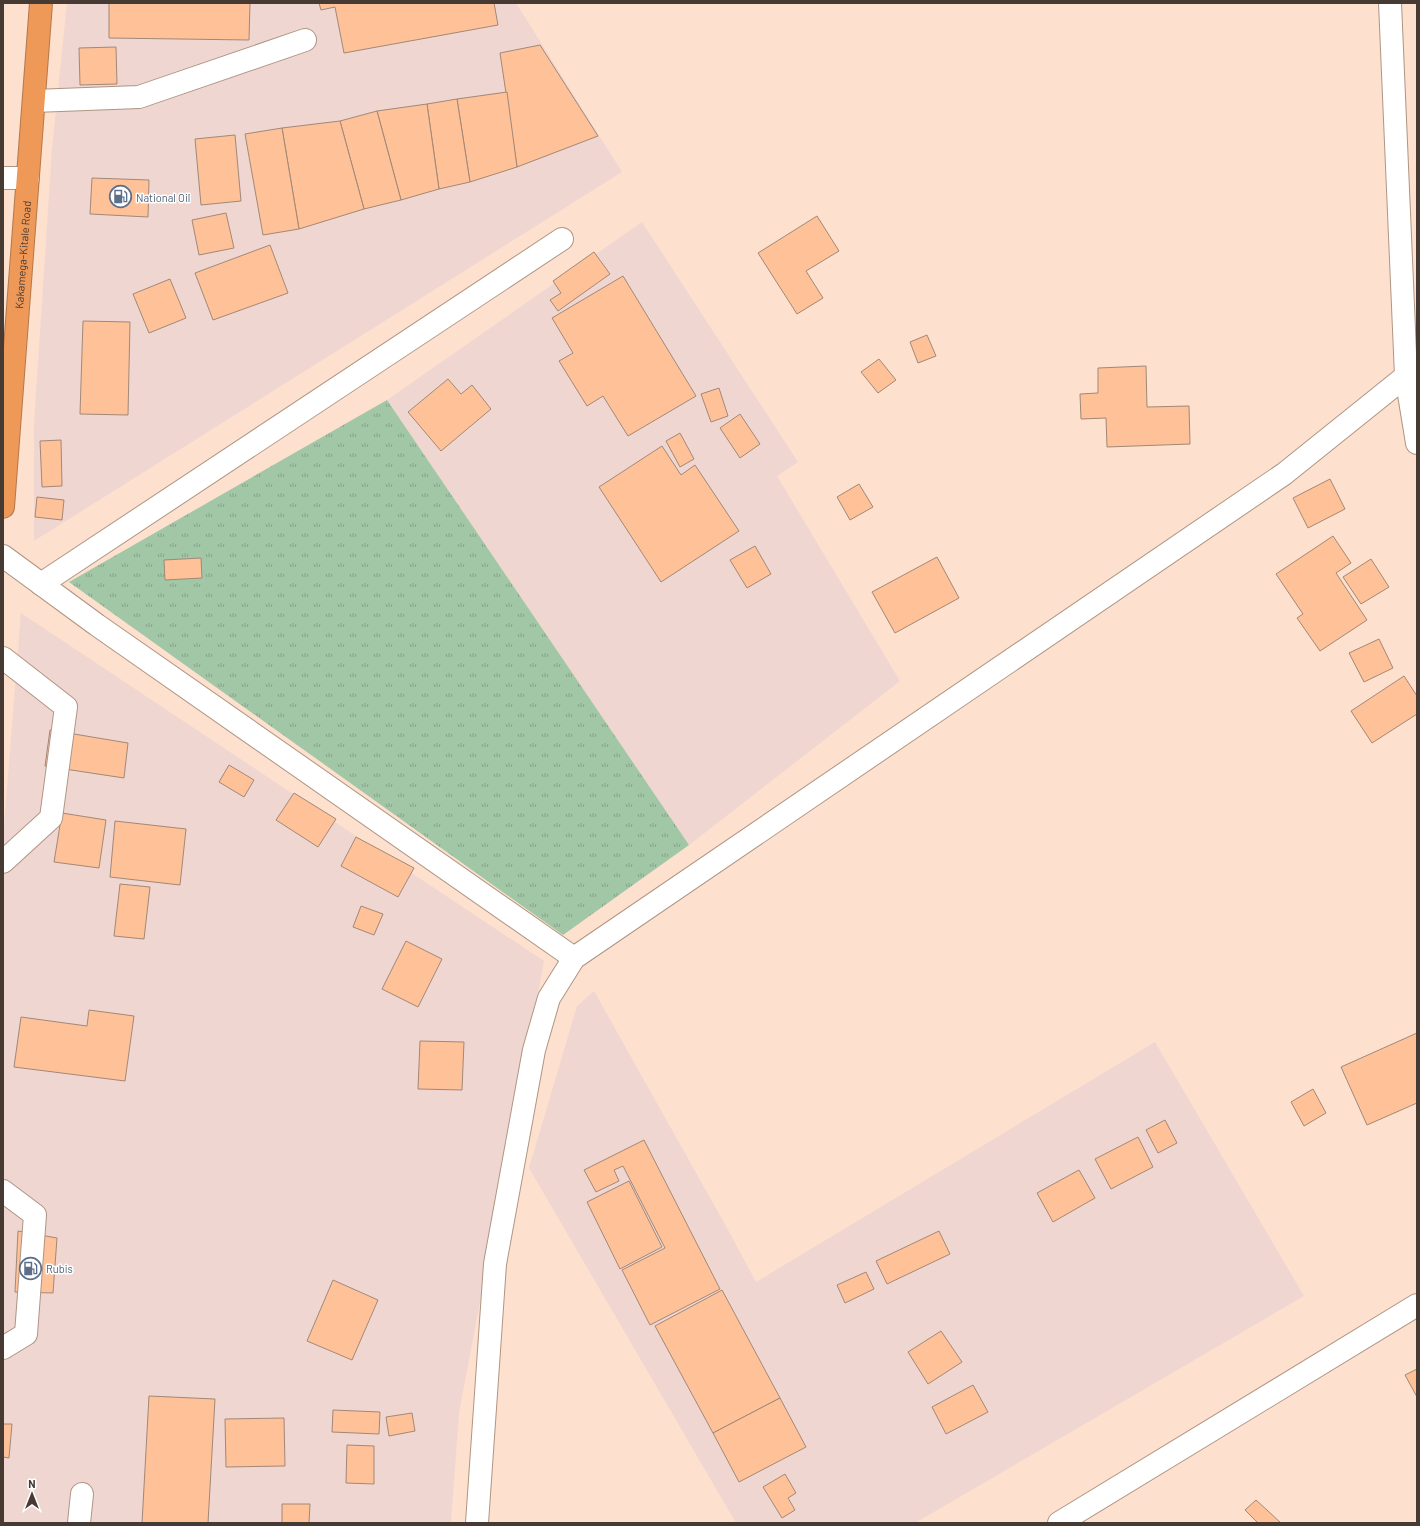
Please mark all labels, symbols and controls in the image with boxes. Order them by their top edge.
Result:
fuel station icon: National Oil [107,184,133,210]
place label: National Oil [136,191,190,204]
street label: Kakamega-Kitale Road [11,200,33,309]
fuel station icon: Rubis [18,1255,44,1281]
place label: Rubis [46,1262,73,1275]
north arrow [12,1474,52,1514]
text: N [28,1477,36,1490]

